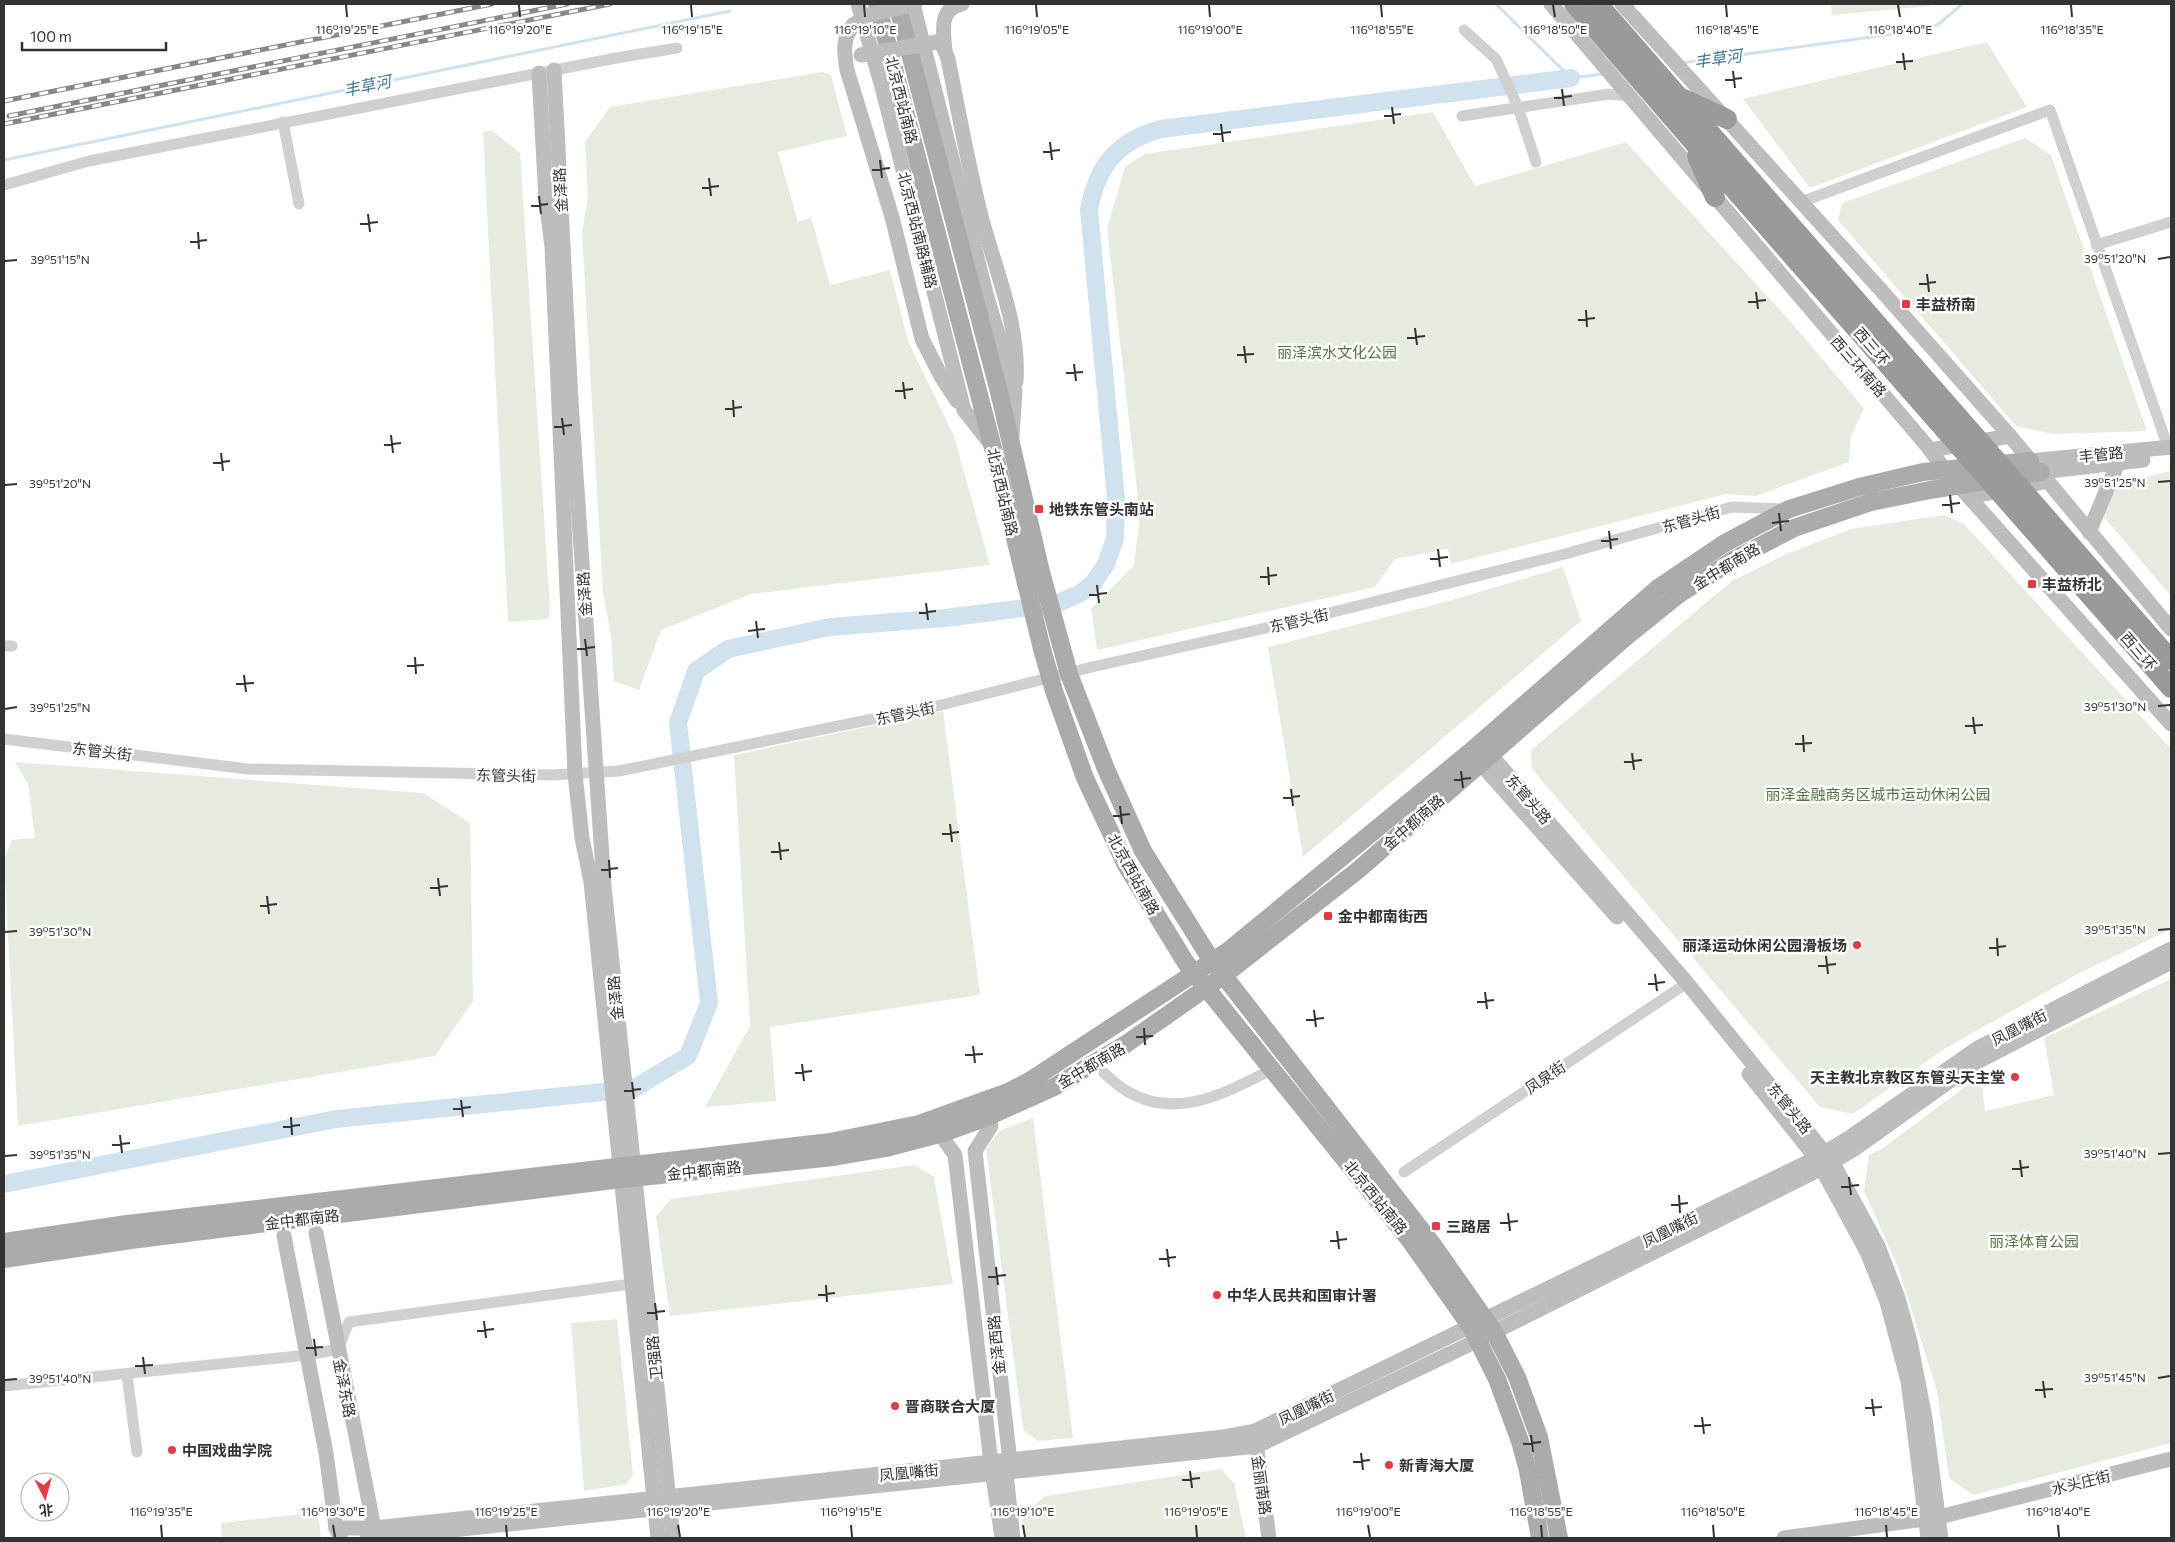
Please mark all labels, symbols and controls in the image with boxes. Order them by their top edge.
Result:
scale bar [22,20,166,52]
text: 116°19'25"E [315,22,379,36]
text: 116°19'20"E [488,22,552,36]
text: 116°19'15"E [661,22,723,36]
text: 116°19'10"E [834,22,896,36]
text: 116°19'05"E [1005,22,1069,36]
text: 116°19'00"E [1177,22,1243,36]
text: 116°18'55"E [1350,22,1414,36]
text: 116°18'50"E [1523,22,1587,36]
text: 116°18'45"E [1695,22,1759,36]
text: 116°18'40"E [1868,22,1932,36]
text: 116°18'35"E [2040,22,2104,36]
text: 100 m [30,27,72,45]
water label: 丰草河 [1693,45,1746,71]
street label: 北京西站南路 [882,54,922,146]
water label: 丰草河 [342,70,395,99]
street label: 金泽路 [550,167,570,213]
street label: 北京西站南路辅路 [895,170,941,290]
text: 39°51'20"N [2084,251,2146,265]
text: 39°51'15"N [30,252,90,266]
place label: 丰益桥南 [1916,295,1976,313]
marker: 丰益桥南 [1900,298,1912,310]
street label: 西三环 [1850,323,1894,369]
street label: 西三环南路 [1828,332,1890,400]
park label: 丽泽滨水文化公园 [1277,343,1397,361]
street label: 丰管路 [2078,443,2124,465]
street label: 北京西站南路 [984,446,1022,538]
text: 39°51'25"N [2084,475,2146,489]
text: 39°51'20"N [29,476,91,490]
place label: 地铁东管头南站 [1049,500,1154,518]
street label: 东管头街 [1660,502,1722,536]
marker: 地铁东管头南站 [1033,503,1045,515]
street label: 金中都南路 [1689,539,1763,593]
street label: 金泽路 [573,571,595,617]
place label: 丰益桥北 [2042,575,2102,593]
marker: 丰益桥北 [2026,578,2038,590]
street label: 东管头街 [1268,604,1330,636]
street label: 西三环 [2117,628,2161,674]
street label: 东管头街 [874,698,936,728]
text: 39°51'30"N [2084,699,2146,713]
text: 39°51'25"N [29,700,91,714]
street label: 东管头街 [71,738,133,764]
street label: 东管头街 [476,765,536,785]
street label: 东管头路 [1503,770,1555,828]
park label: 丽泽金融商务区城市运动休闲公园 [1765,785,1991,803]
street label: 金中都南路 [1379,791,1447,853]
street label: 北京西站南路 [1104,830,1164,918]
place label: 金中都南街西 [1338,907,1428,925]
marker: 金中都南街西 [1322,910,1334,922]
text: 39°51'35"N [2084,922,2146,936]
text: 39°51'30"N [29,924,91,938]
place label: 丽泽运动休闲公园滑板场 [1682,936,1847,954]
marker: 丽泽运动休闲公园滑板场 [1851,939,1863,951]
street label: 金泽路 [604,975,626,1021]
street label: 凤凰嘴街 [1988,1005,2050,1049]
street label: 金中都南路 [1054,1038,1128,1092]
street label: 凤泉街 [1521,1057,1569,1097]
place label: 天主教北京教区东管头天主堂 [1810,1068,2005,1086]
marker: 天主教北京教区东管头天主堂 [2009,1071,2021,1083]
street label: 东管头路 [1764,1079,1816,1137]
text: 39°51'40"N [2084,1146,2146,1160]
text: 39°51'35"N [29,1147,91,1161]
street label: 北京西站南路 [1341,1156,1411,1238]
street label: 金中都南路 [666,1157,742,1183]
street label: 金中都南路 [264,1205,340,1233]
street label: 凤凰嘴街 [1639,1208,1701,1250]
place label: 三路居 [1446,1217,1491,1235]
marker: 三路居 [1430,1220,1442,1232]
park label: 丽泽体育公园 [1989,1232,2079,1250]
place label: 中华人民共和国审计署 [1227,1286,1377,1304]
marker: 中华人民共和国审计署 [1211,1289,1223,1301]
street label: 金泽西路 [984,1314,1008,1376]
street label: 卫强路 [643,1335,665,1381]
street label: 金泽东路 [330,1357,360,1419]
text: 39°51'45"N [2084,1370,2146,1384]
text: 39°51'40"N [29,1371,91,1385]
street label: 凤凰嘴街 [1275,1386,1337,1428]
place label: 晋商联合大厦 [905,1397,995,1415]
marker: 晋商联合大厦 [889,1400,901,1412]
place label: 中国戏曲学院 [182,1441,272,1459]
marker: 中国戏曲学院 [166,1444,178,1456]
street label: 金丽南路 [1249,1454,1275,1516]
place label: 新青海大厦 [1399,1456,1474,1474]
marker: 新青海大厦 [1383,1459,1395,1471]
street label: 凤凰嘴街 [878,1460,940,1484]
street label: 水头庄街 [2050,1466,2112,1498]
north arrow [20,1472,70,1522]
text: 北 [39,1501,54,1520]
text: 116°19'35"E [129,1504,193,1518]
text: 116°19'30"E [301,1504,365,1518]
text: 116°19'25"E [474,1504,538,1518]
text: 116°19'20"E [646,1504,710,1518]
text: 116°19'15"E [820,1504,882,1518]
text: 116°19'10"E [992,1504,1054,1518]
text: 116°19'05"E [1164,1504,1228,1518]
text: 116°19'00"E [1335,1504,1401,1518]
text: 116°18'55"E [1509,1504,1573,1518]
text: 116°18'50"E [1681,1504,1745,1518]
text: 116°18'45"E [1854,1504,1918,1518]
text: 116°18'40"E [2026,1504,2090,1518]

